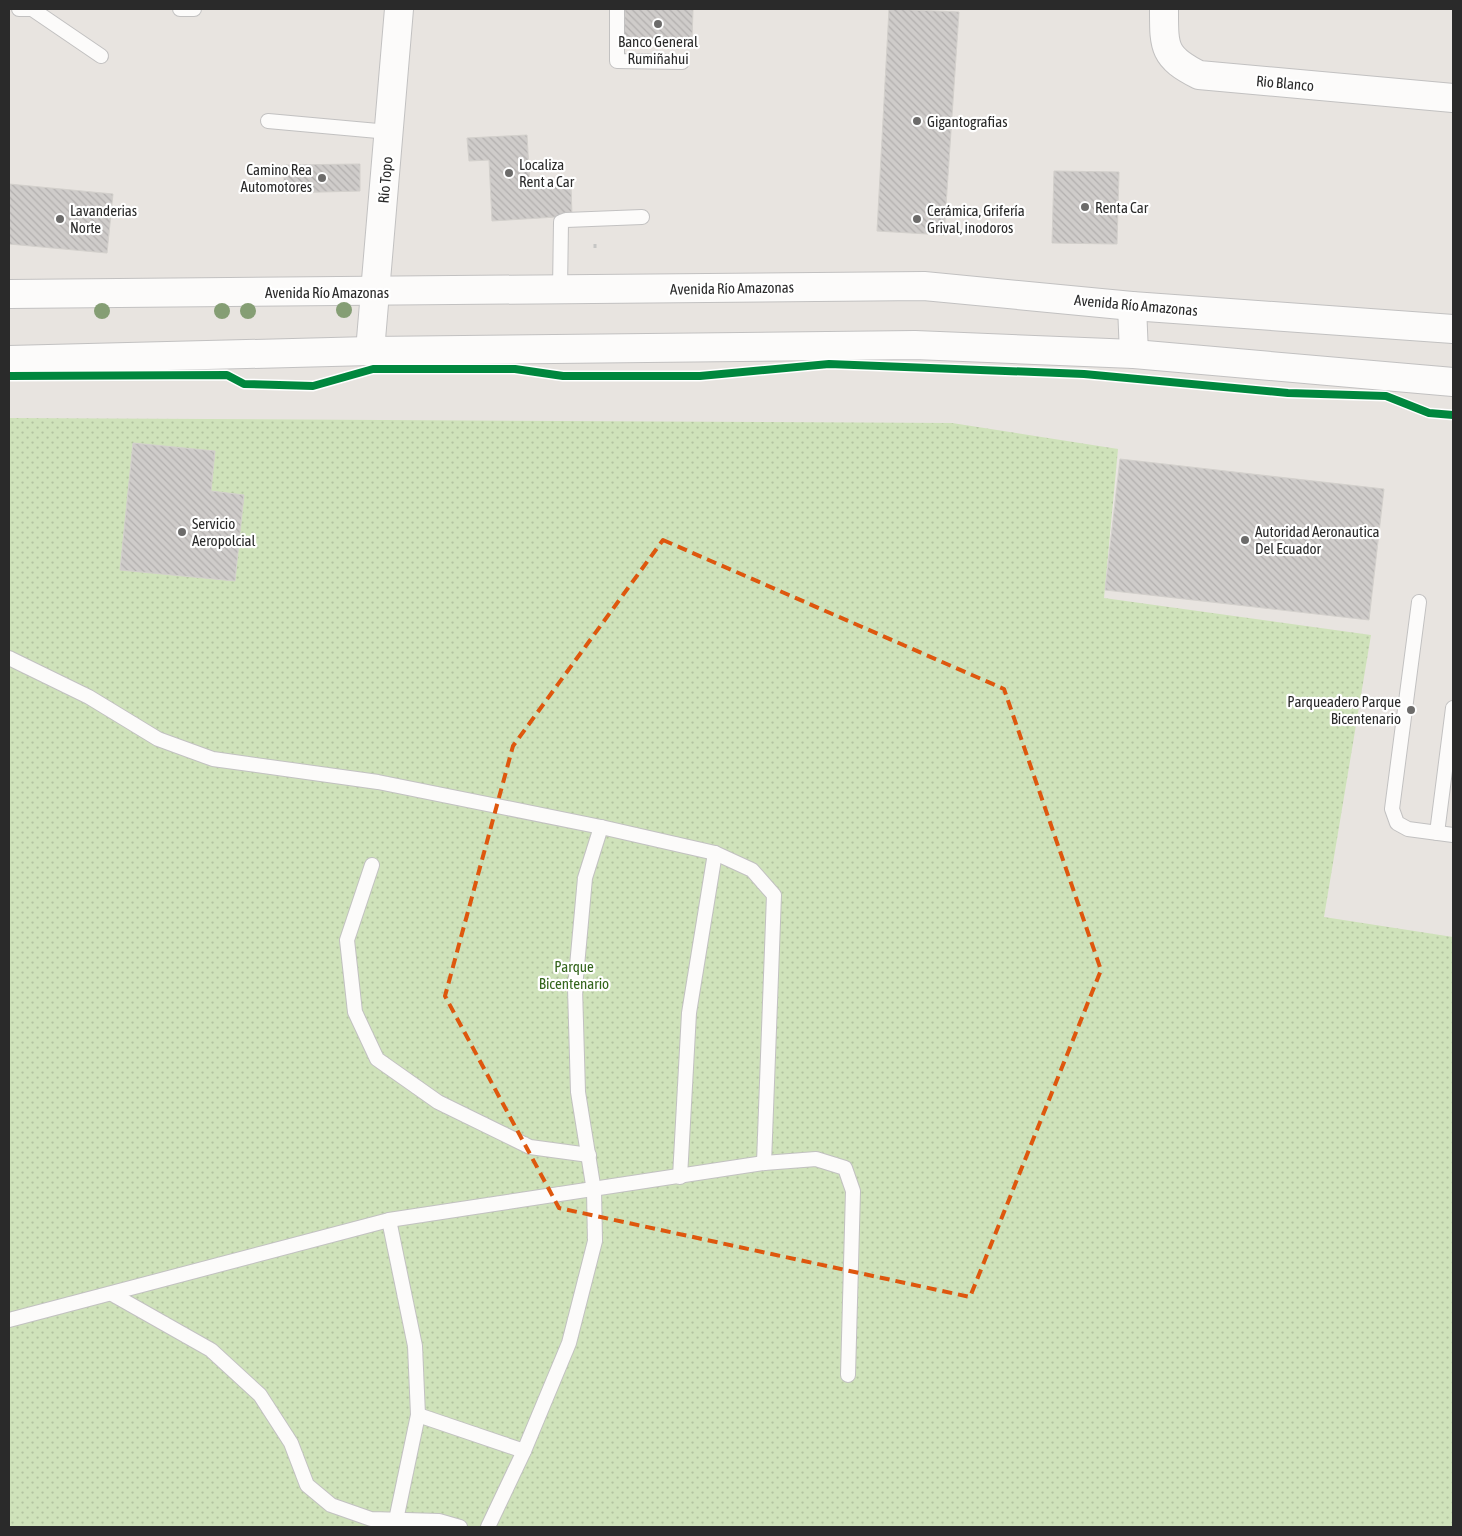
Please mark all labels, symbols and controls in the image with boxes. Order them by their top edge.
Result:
marker: Banco General Rumiñahui [652,18,664,30]
place label: Banco General Rumiñahui [618,33,698,67]
street label: Rio Blanco [1255,72,1315,94]
place label: Gigantografias [927,113,1007,130]
marker: Gigantografias [911,115,923,127]
street label: Río Topo [374,156,396,204]
place label: Localiza Rent a Car [519,156,575,190]
place label: Camino Rea Automotores [241,161,312,195]
marker: Localiza Rent a Car [503,167,515,179]
marker: Camino Rea Automotores [316,172,328,184]
place label: Renta Car [1095,199,1149,216]
marker: Renta Car [1079,201,1091,213]
place label: Lavanderias Norte [70,202,137,236]
place label: Cerámica, Grifería Grival, inodoros [927,202,1025,236]
marker: Lavanderias Norte [54,213,66,225]
marker: Cerámica, Grifería Grival, inodoros [911,213,923,225]
street label: Avenida Río Amazonas [670,278,794,298]
street label: Avenida Río Amazonas [265,284,389,301]
street label: Avenida Río Amazonas [1073,291,1199,319]
place label: Servicio Aeropolcial [192,515,256,549]
place label: Autoridad Aeronautica Del Ecuador [1255,523,1379,557]
marker: Servicio Aeropolcial [176,526,188,538]
marker: Autoridad Aeronautica Del Ecuador [1239,534,1251,546]
place label: Parqueadero Parque Bicentenario [1287,693,1401,727]
marker: Parqueadero Parque Bicentenario [1405,704,1417,716]
park label: Parque Bicentenario [539,958,609,992]

